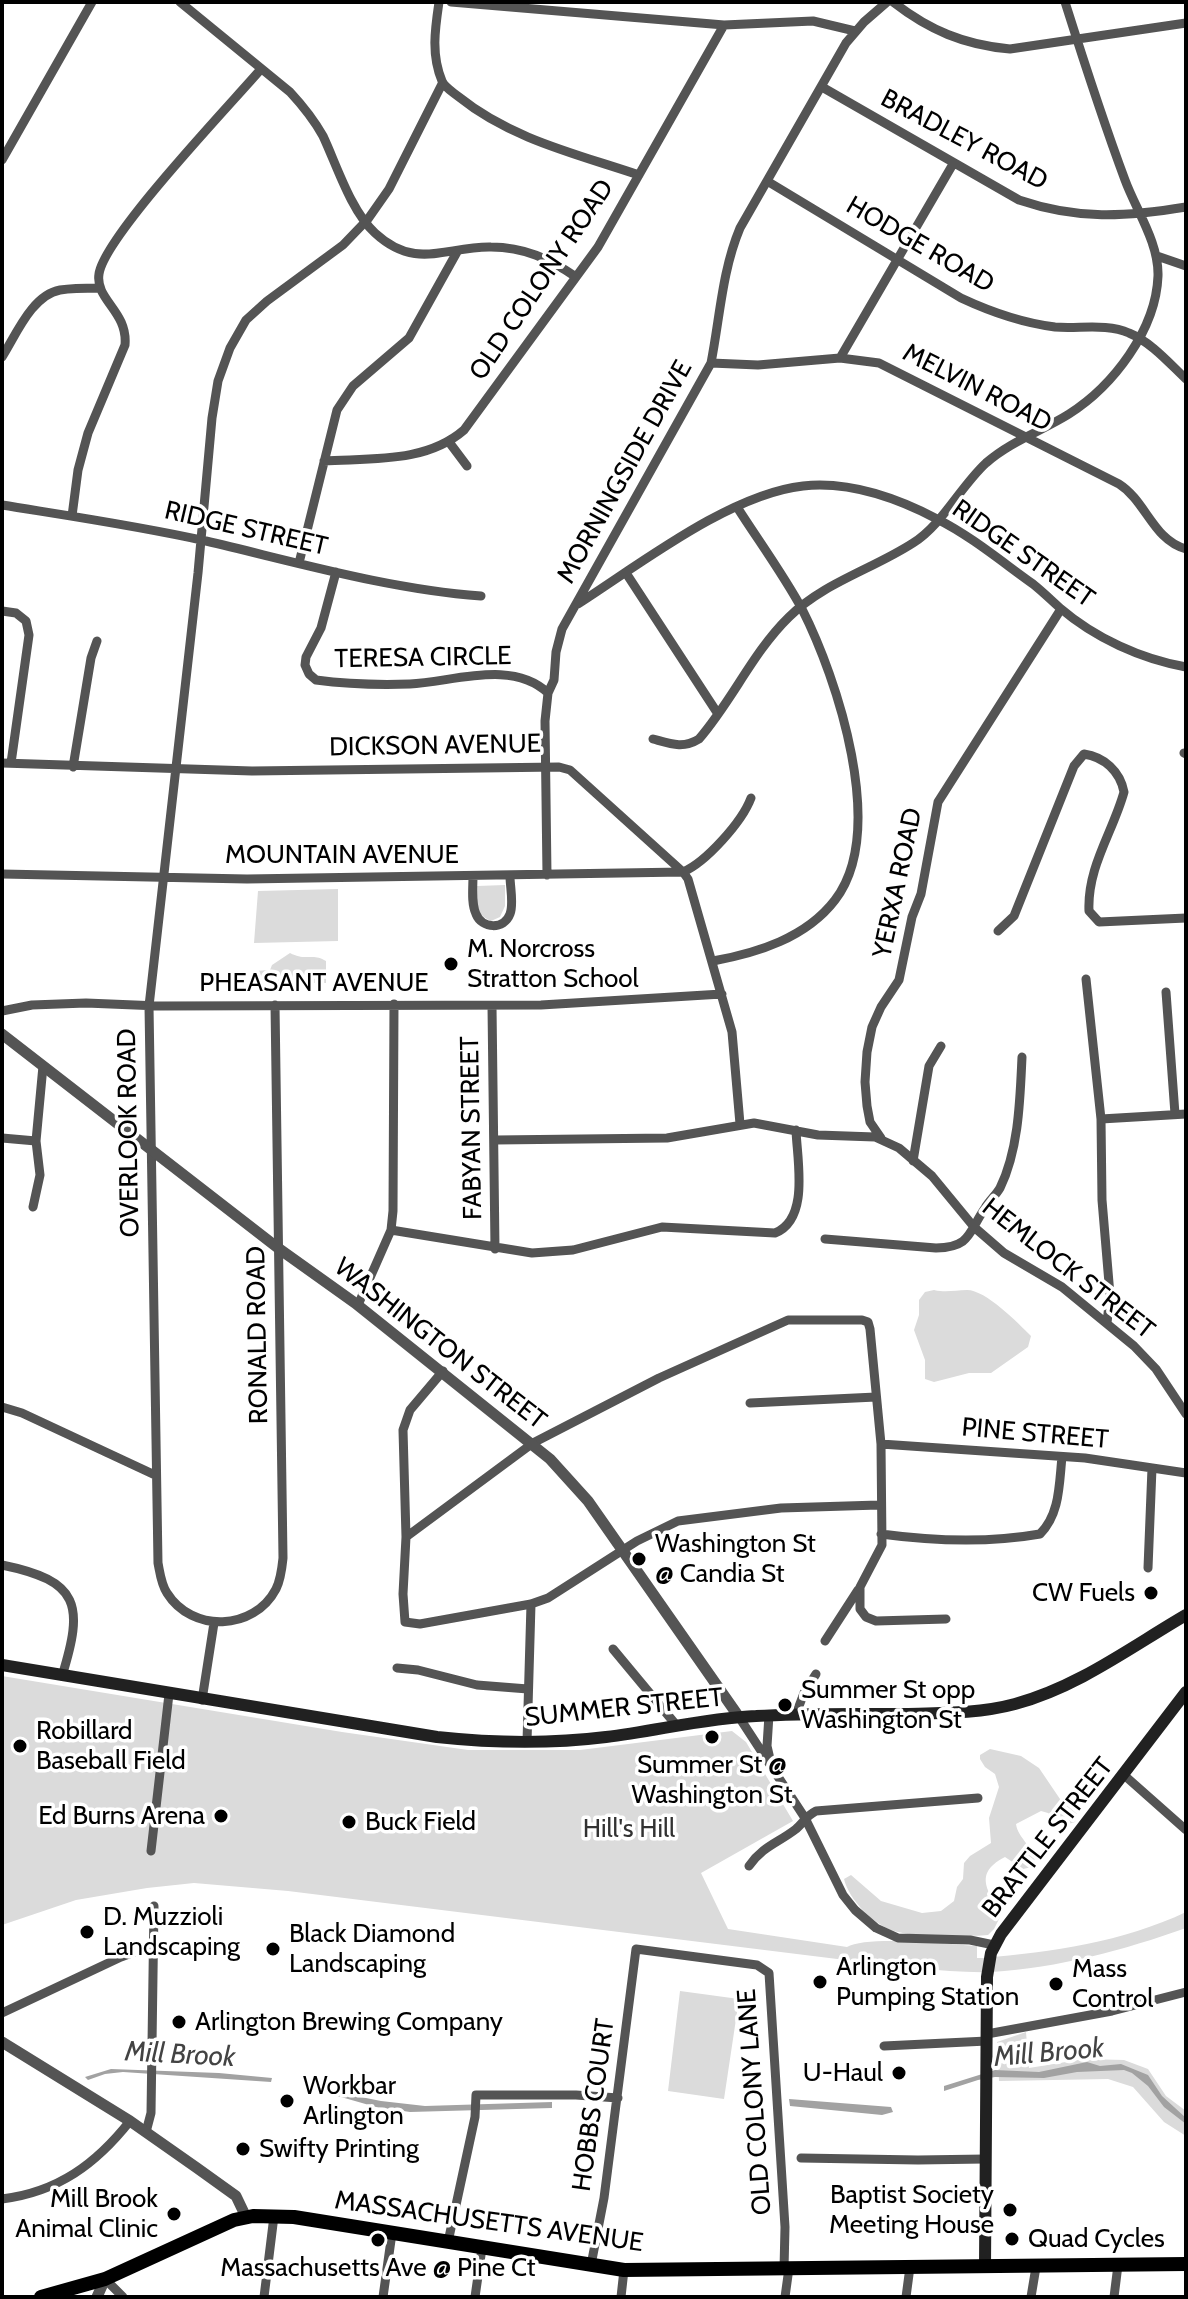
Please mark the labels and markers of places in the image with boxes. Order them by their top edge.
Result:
place label: M. Norcross Stratton School [467,933,639,994]
marker: M. Norcross Stratton School [442,955,460,973]
place label: Washington St @ Candia St [655,1528,816,1590]
marker: Washington St @ Candia St [630,1550,648,1568]
place label: CW Fuels [1032,1577,1135,1609]
marker: CW Fuels [1142,1584,1160,1602]
place label: Summer St opp Washington St [801,1674,975,1736]
marker: Summer St opp Washington St [776,1696,794,1714]
place label: Robillard Baseball Field [36,1715,186,1776]
marker: Summer St @ Washington St [703,1728,721,1746]
marker: Robillard Baseball Field [11,1737,29,1755]
place label: Summer St @ Washington St [632,1749,792,1810]
place label: Ed Burns Arena [38,1800,205,1832]
place label: Buck Field [365,1806,476,1838]
marker: Ed Burns Arena [212,1807,230,1825]
marker: Buck Field [340,1813,358,1831]
place label: D. Muzzioli Landscaping [103,1901,240,1962]
place label: Black Diamond Landscaping [289,1918,455,1980]
marker: D. Muzzioli Landscaping [78,1923,96,1941]
marker: Black Diamond Landscaping [264,1940,282,1958]
place label: Arlington Pumping Station [836,1951,1019,2012]
place label: Mass Control [1072,1953,1153,2014]
marker: Arlington Pumping Station [811,1973,829,1991]
marker: Mass Control [1047,1975,1065,1993]
place label: Arlington Brewing Company [195,2006,503,2038]
marker: Arlington Brewing Company [170,2013,188,2031]
place label: U-Haul [803,2057,883,2089]
marker: U-Haul [890,2064,908,2082]
place label: Workbar Arlington [303,2070,404,2132]
marker: Workbar Arlington [278,2092,296,2110]
place label: Swifty Printing [259,2133,419,2165]
marker: Swifty Printing [234,2140,252,2158]
place label: Baptist Society Meeting House [829,2179,994,2240]
place label: Mill Brook Animal Clinic [15,2183,158,2244]
marker: Baptist Society Meeting House [1001,2201,1019,2219]
marker: Mill Brook Animal Clinic [165,2205,183,2223]
place label: Quad Cycles [1028,2223,1165,2255]
marker: Quad Cycles [1003,2230,1021,2248]
marker: Massachusetts Ave @ Pine Ct [369,2231,387,2249]
place label: Massachusetts Ave @ Pine Ct [220,2252,536,2284]

